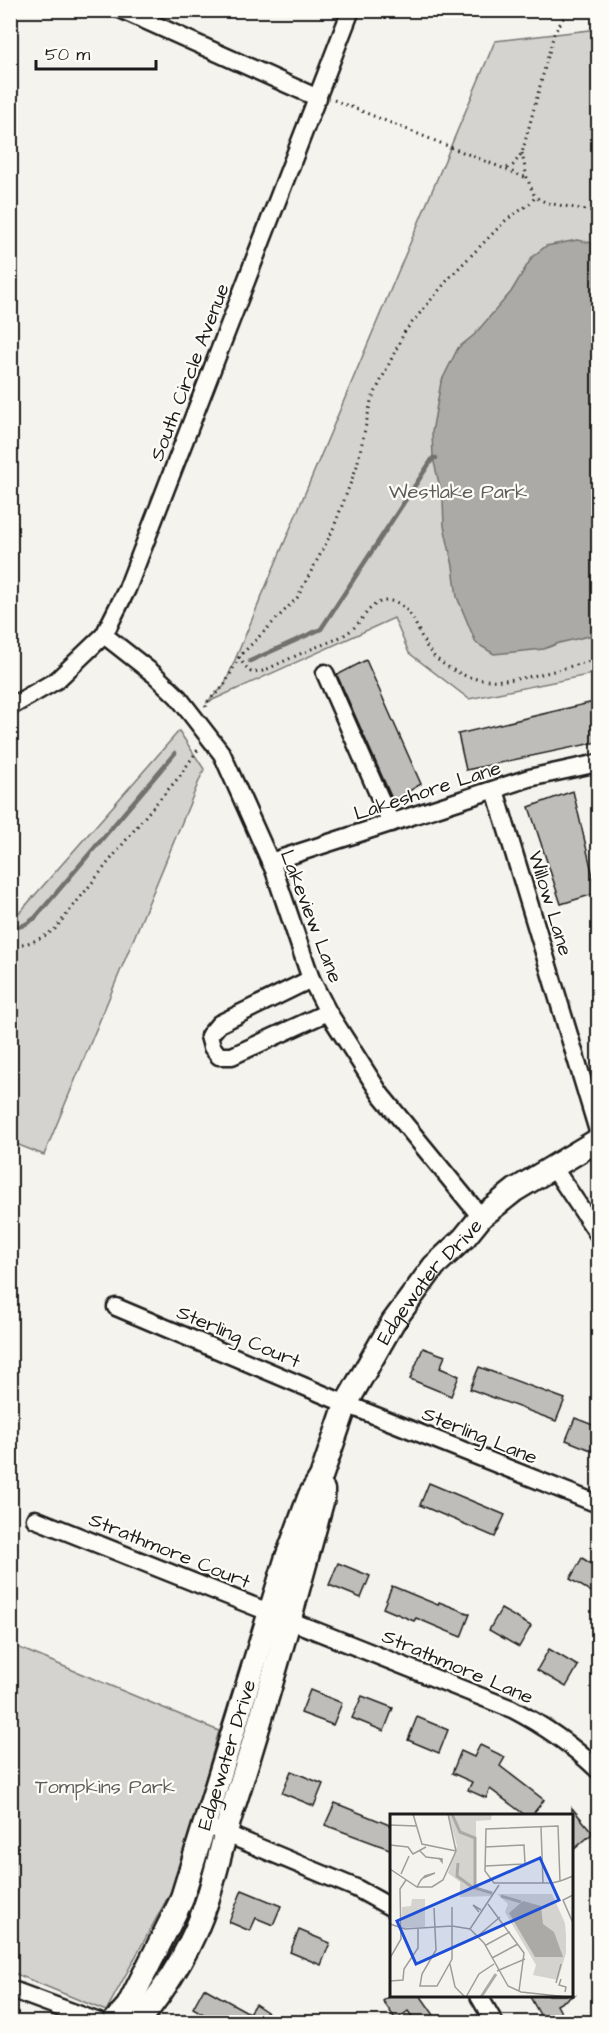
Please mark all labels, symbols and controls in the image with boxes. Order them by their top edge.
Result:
scale bar [36,33,156,71]
text: 50 m [45,42,90,67]
street label: South Circle Avenue [143,279,237,465]
park label: Westlake Park [389,478,527,506]
street label: Lakeshore Lane [350,754,505,828]
street label: Lakeview Lane [273,846,349,987]
street label: Willow Lane [521,847,579,959]
street label: Edgewater Drive [370,1213,489,1350]
street label: Sterling Court [172,1298,305,1377]
street label: Sterling Lane [417,1400,542,1473]
street label: Strathmore Court [85,1506,254,1596]
street label: Strathmore Lane [378,1622,538,1711]
street label: Edgewater Drive [191,1676,263,1834]
park label: Tompkins Park [35,1773,175,1801]
inset map [390,1814,573,1997]

